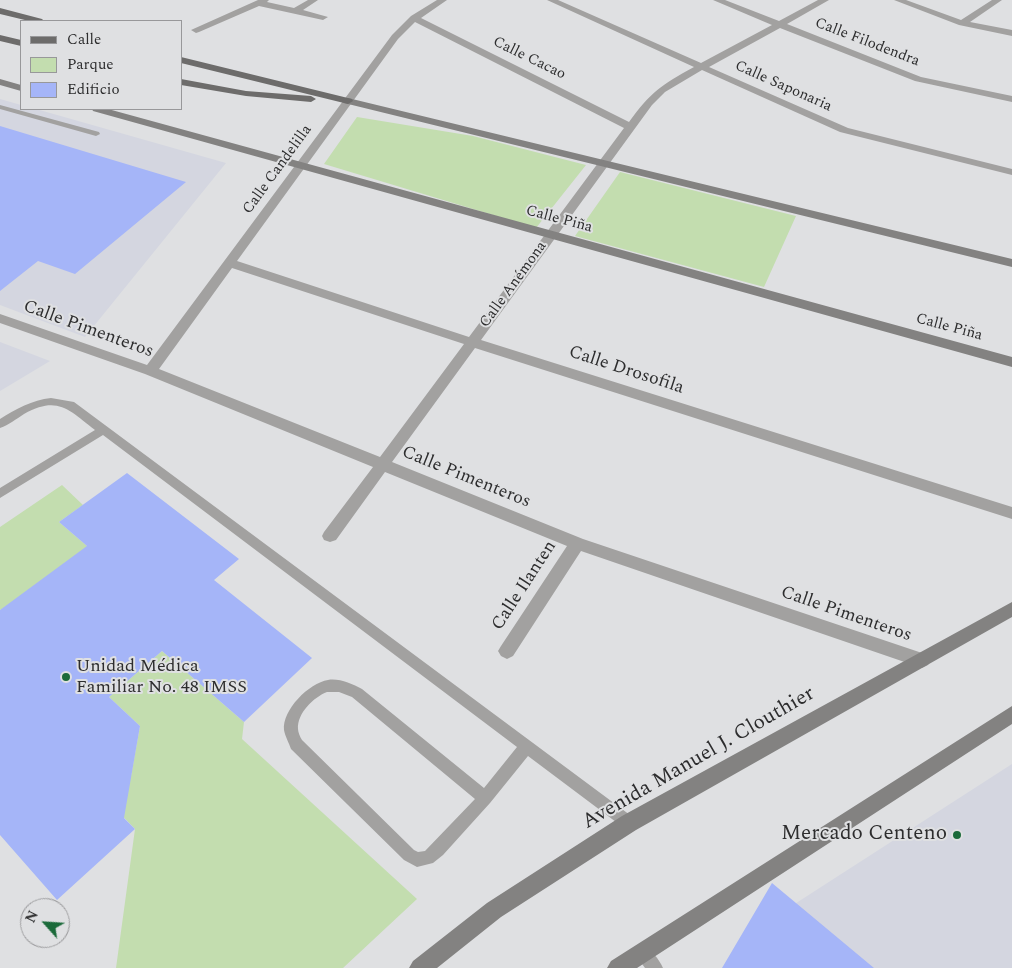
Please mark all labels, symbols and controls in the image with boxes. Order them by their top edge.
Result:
street label: Calle Filodendra [812,15,922,71]
legend [20,20,182,110]
text: Calle [67,28,101,51]
street label: Calle Cacao [490,34,568,84]
text: Parque [67,53,114,76]
street label: Calle Saponaria [732,58,834,116]
text: Edificio [67,78,120,101]
street label: Calle Candelilla [240,122,316,218]
street label: Calle Piña [524,202,594,238]
street label: Calle Anémona [477,238,551,332]
street label: Calle Pimenteros [20,296,156,364]
street label: Calle Piña [914,310,984,346]
street label: Calle Drosofila [566,342,686,400]
street label: Calle Pimenteros [398,442,534,514]
street label: Calle Ilanten [488,537,562,635]
street label: Calle Pimenteros [778,582,914,648]
place label: Unidad Médica Familiar No. 48 IMSS [76,656,247,699]
marker: Unidad Médica Familiar No. 48 IMSS [60,671,72,683]
street label: Avenida Manuel J. Clouthier [578,682,820,836]
place label: Mercado Centeno [781,822,947,848]
marker: Mercado Centeno [951,829,963,841]
north arrow [20,898,70,948]
text: N [20,907,44,926]

